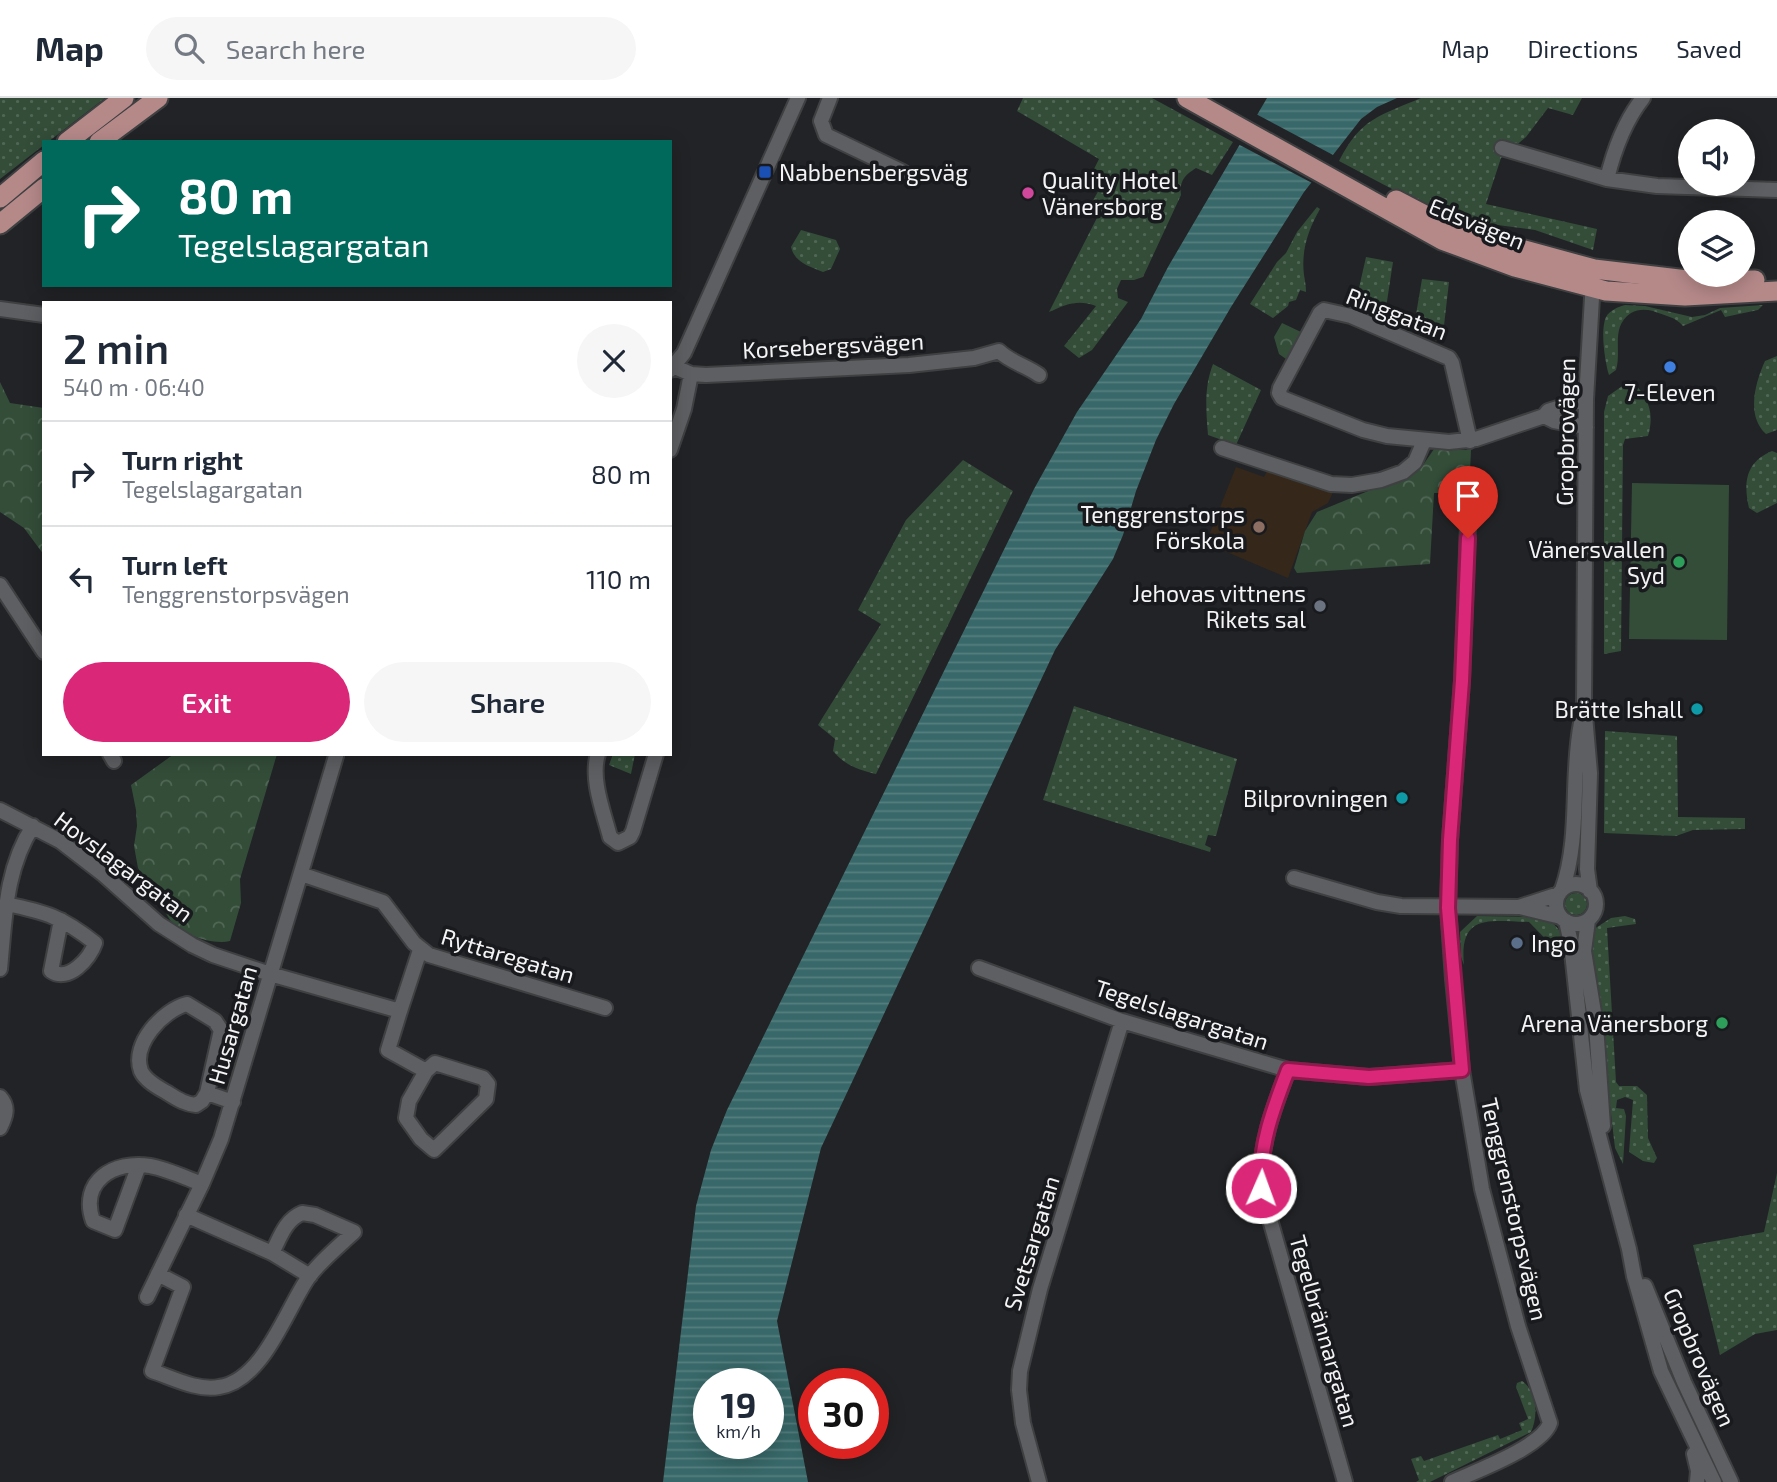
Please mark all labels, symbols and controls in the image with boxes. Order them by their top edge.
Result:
search box [146,17,636,80]
text: Map [35,28,104,68]
icon: search [170,29,208,67]
text: Search here [226,33,365,64]
text: Map [1441,34,1489,63]
text: Directions [1527,34,1638,63]
text: Saved [1676,34,1742,63]
map controls [1678,119,1755,287]
button: sound [1678,119,1755,196]
place label: Nabbensbergsväg [779,158,968,186]
marker: Nabbensbergsväg [757,164,773,180]
text: 80 m [178,165,293,224]
place label: Quality Hotel Vänersborg [1042,166,1178,220]
icon: right [63,168,154,259]
marker: Quality Hotel Vänersborg [1020,185,1036,201]
street label: Edsvägen [1425,191,1529,255]
button: layers [1678,210,1755,287]
text: Tegelslagargatan [178,225,430,263]
street label: Ringgatan [1342,281,1452,345]
text: 2 min [63,322,169,372]
button: close [577,324,651,398]
street label: Korsebergsvägen [741,326,925,364]
street label: Gropbrovägen [1550,358,1580,506]
marker: 7-Eleven [1662,359,1678,375]
text: 540 m · 06:40 [63,373,205,401]
place label: 7-Eleven [1624,378,1716,406]
text: Turn right [122,444,243,475]
icon: right [63,455,101,493]
text: 80 m [591,458,651,489]
pin [1438,466,1498,538]
text: Tegelslagargatan [122,475,303,503]
icon: arrive [1449,477,1487,515]
place label: Tenggrenstorps Förskola [1080,500,1245,554]
marker: Tenggrenstorps Förskola [1251,519,1267,535]
place label: Vänersvallen Syd [1528,535,1665,589]
text: Turn left [122,549,228,580]
marker: Vänersvallen Syd [1671,554,1687,570]
icon: left [63,560,101,598]
text: 110 m [586,563,651,594]
place label: Jehovas vittnens Rikets sal [1132,579,1306,633]
text: Tenggrenstorpsvägen [122,580,350,608]
marker: Jehovas vittnens Rikets sal [1312,598,1328,614]
button: Exit [63,662,350,742]
button: Share [364,662,651,742]
place label: Brätte Ishall [1555,695,1683,723]
marker: Brätte Ishall [1689,701,1705,717]
place label: Bilprovningen [1243,784,1388,812]
marker: Bilprovningen [1394,790,1410,806]
street label: Hovslagargatan [49,805,199,927]
street label: Ryttaregatan [438,921,578,989]
place label: Ingo [1531,929,1576,957]
marker: Ingo [1509,935,1525,951]
street label: Husargatan [202,962,262,1088]
street label: Tegelslagargatan [1092,973,1272,1055]
place label: Arena Vänersborg [1521,1009,1708,1037]
marker: Arena Vänersborg [1714,1015,1730,1031]
street label: Tenggrenstorpsvägen [1476,1095,1554,1323]
position arrow [1224,1151,1298,1225]
street label: Svetsargatan [997,1172,1065,1314]
street label: Tegelbrännargatan [1284,1232,1366,1430]
street label: Gropbrovägen [1658,1283,1742,1431]
speed limit sign: 30 [798,1368,889,1459]
text: 19 [721,1383,756,1425]
text: km/h [716,1420,761,1442]

